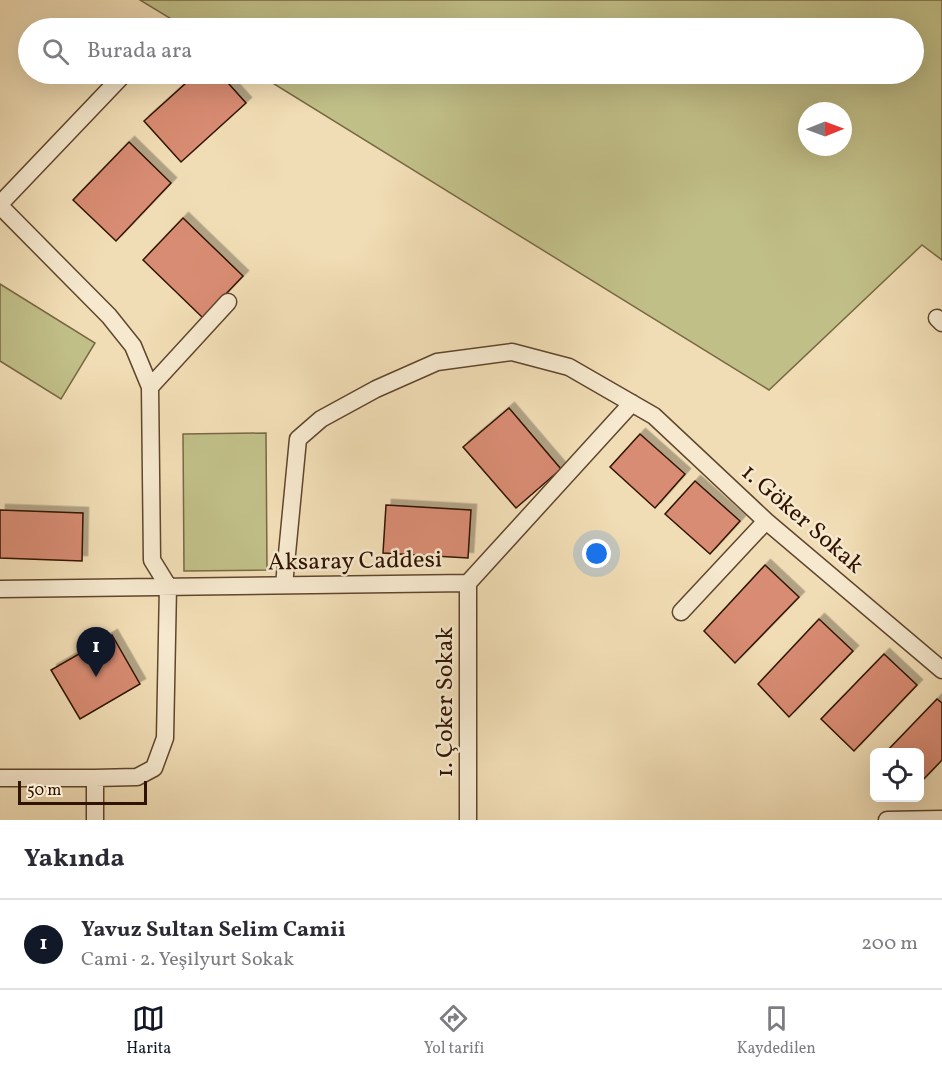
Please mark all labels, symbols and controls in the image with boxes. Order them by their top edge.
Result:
search box [18,18,924,84]
icon: search [39,35,72,68]
text: Burada ara [87,36,192,67]
north arrow [798,102,852,156]
street label: 1. Göker Sokak [733,457,870,582]
your location [582,539,611,568]
street label: Aksaray Caddesi [268,543,442,581]
street label: 1. Çoker Sokak [429,627,463,777]
pin: 1 [76,628,116,677]
map controls [870,748,924,802]
button: locate [870,748,924,802]
scale bar [18,778,147,806]
text: 50 m [27,780,61,802]
text: Yakında [24,841,125,877]
text: Yavuz Sultan Selim Camii [81,915,346,946]
text: 1 [39,930,48,958]
text: 200 m [861,930,918,958]
text: Cami · 2. Yeşilyurt Sokak [81,946,294,974]
tab: Harita [126,1002,171,1060]
tab: Yol tarifi [424,1002,484,1060]
tab: Kaydedilen [737,1002,816,1060]

